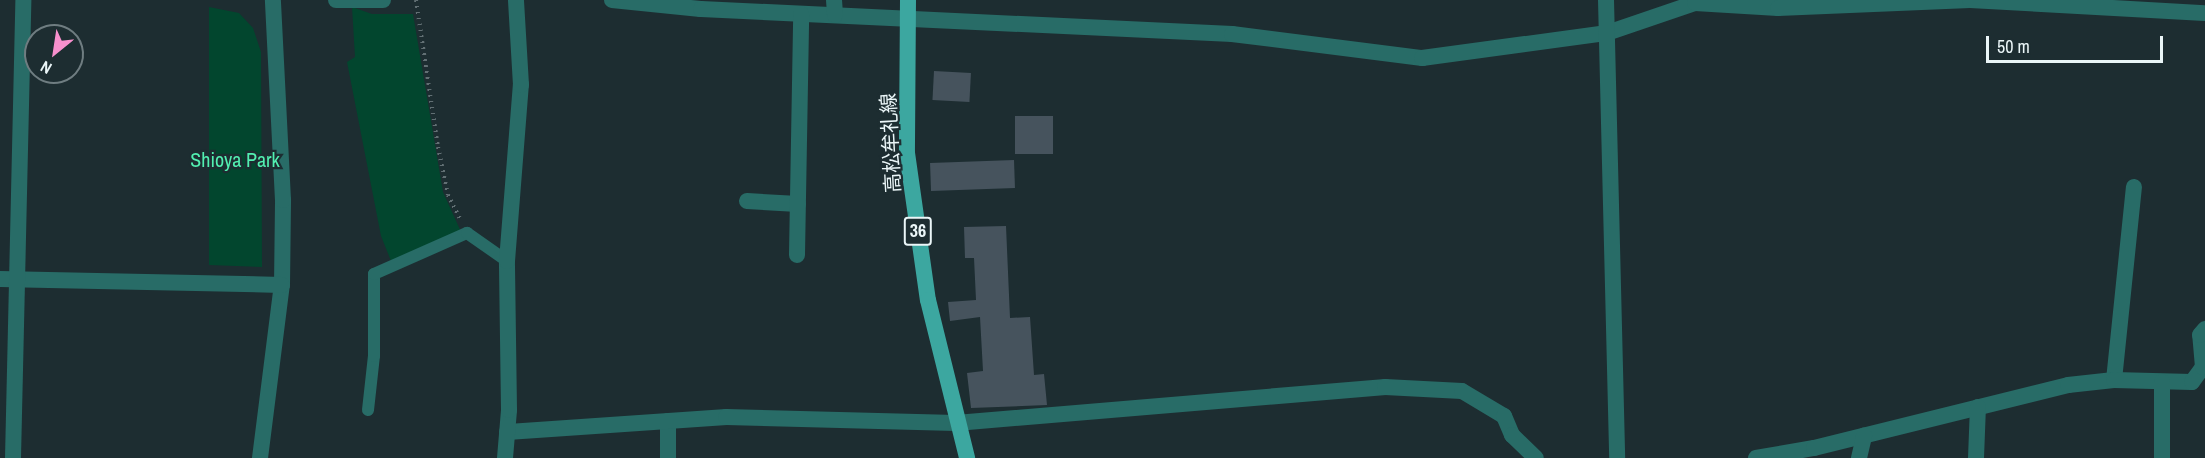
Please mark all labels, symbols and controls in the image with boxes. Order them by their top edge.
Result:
north arrow [24,24,84,84]
scale bar [1989,24,2166,62]
text: 50 m [1997,34,2030,59]
text: N [36,56,56,80]
street label: 高松牟礼線 [875,92,905,194]
park label: Shioya Park [190,147,280,171]
road number: 36 [903,216,933,246]

